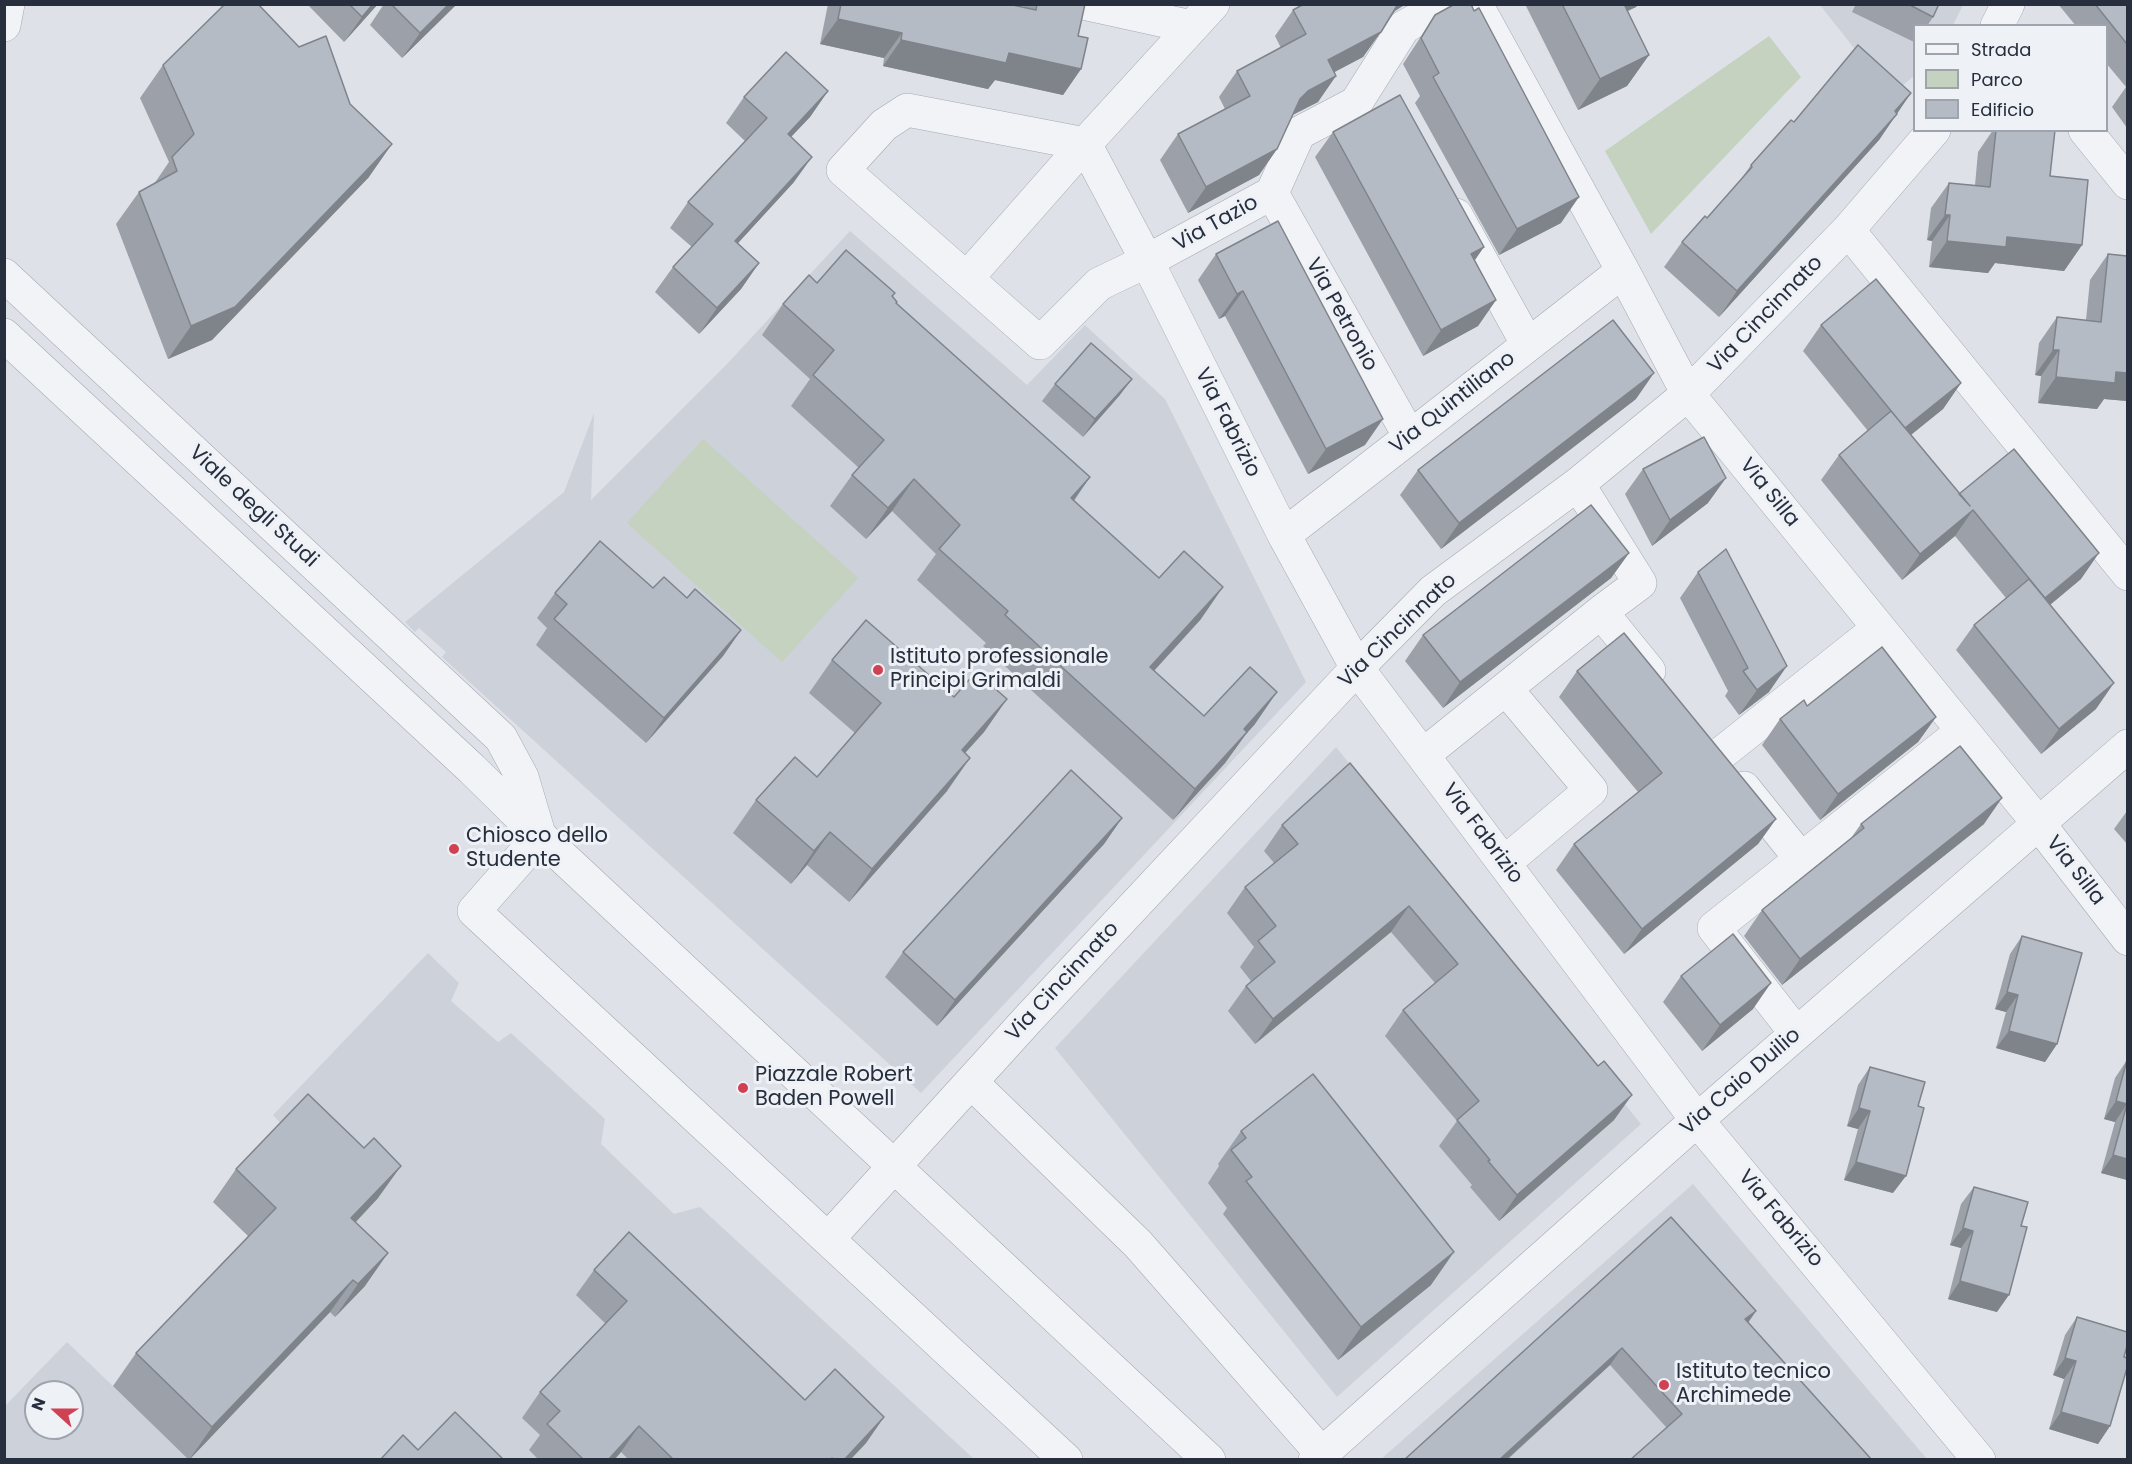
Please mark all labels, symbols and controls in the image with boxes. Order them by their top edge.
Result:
legend [1913,24,2108,132]
text: Strada [1971,37,2031,62]
text: Parco [1971,67,2023,92]
text: Edificio [1971,97,2034,122]
street label: Via Tazio [1169,190,1263,258]
street label: Via Cincinnato [1703,251,1829,379]
street label: Via Petronio [1300,254,1382,376]
street label: Via Quintiliano [1385,346,1521,460]
street label: Via Fabrizio [1189,364,1265,482]
street label: Viale degli Studi [183,441,323,573]
street label: Via Silla [1734,454,1804,532]
street label: Via Cincinnato [1334,568,1462,694]
place label: Istituto professionale Principi Grimaldi [890,645,1108,695]
marker: Istituto professionale Principi Grimaldi [871,663,885,677]
street label: Via Fabrizio [1436,779,1528,889]
place label: Chiosco dello Studente [466,824,608,874]
street label: Via Silla [2040,831,2110,911]
marker: Chiosco dello Studente [447,842,461,856]
street label: Via Cincinnato [1001,917,1125,1047]
street label: Via Caio Duilio [1676,1023,1806,1141]
place label: Piazzale Robert Baden Powell [755,1063,913,1113]
marker: Piazzale Robert Baden Powell [736,1081,750,1095]
street label: Via Fabrizio [1732,1165,1828,1273]
place label: Istituto tecnico Archimede [1676,1360,1831,1410]
marker: Istituto tecnico Archimede [1657,1378,1671,1392]
north arrow [24,1380,84,1440]
text: N [26,1394,51,1414]

